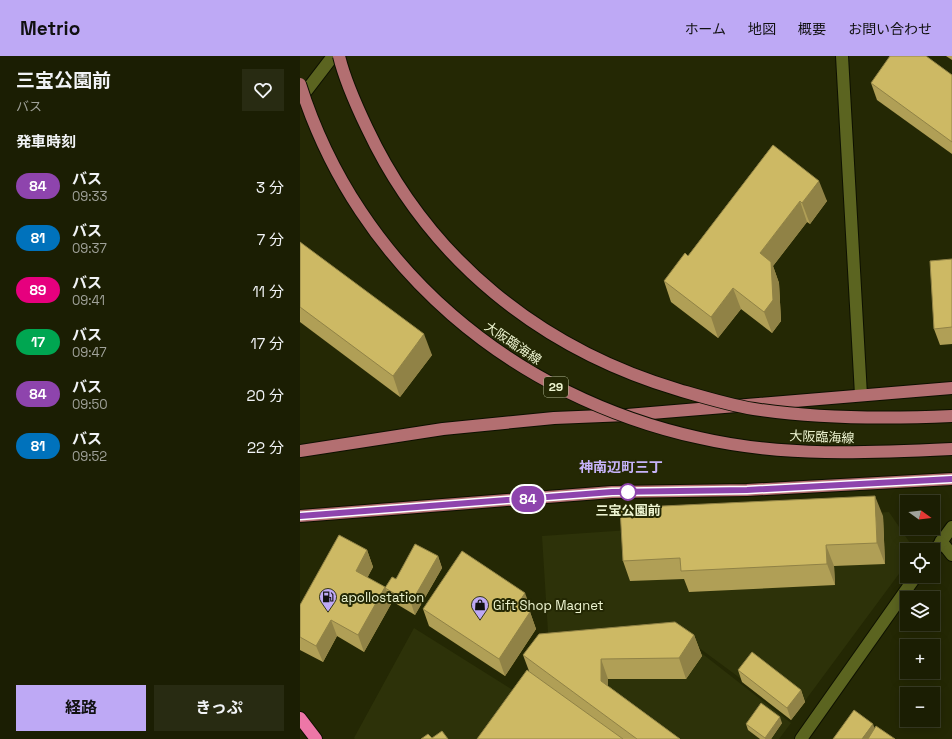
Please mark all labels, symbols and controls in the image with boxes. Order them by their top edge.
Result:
text: Metrio [20,16,80,41]
text: ホーム [684,20,726,38]
text: 地図 [748,20,776,38]
text: 概要 [798,20,826,38]
text: お問い合わせ [848,20,932,38]
text: 三宝公園前 [16,68,111,93]
button: heart [242,69,284,111]
text: バス [16,98,42,115]
text: 発車時刻 [16,132,76,151]
text: バス [72,169,102,188]
text: 84 [29,177,47,195]
text: 3 分 [256,178,284,197]
text: 09:33 [72,188,107,205]
text: バス [72,221,102,240]
text: 81 [31,229,45,247]
text: 7 分 [257,230,284,249]
text: 09:37 [72,240,107,257]
text: バス [72,273,102,292]
text: 89 [29,281,47,299]
text: 11 分 [253,282,284,301]
text: 09:41 [72,292,105,309]
street label: 大阪臨海線 [481,318,545,368]
text: バス [72,325,102,344]
text: 17 [31,333,45,351]
text: 17 分 [250,334,284,353]
text: 09:47 [72,344,107,361]
text: バス [72,377,102,396]
road number: 29 [544,377,568,397]
text: 84 [29,385,47,403]
text: 20 分 [246,386,284,405]
text: 09:50 [72,396,108,413]
street label: 大阪臨海線 [789,427,855,447]
text: バス [72,429,102,448]
text: 81 [31,437,45,455]
text: 22 分 [247,438,284,457]
text: 09:52 [72,448,107,465]
district label: 神南辺町三丁 [579,458,663,476]
marker: 三宝公園前 [619,483,637,501]
line badge: 84 [510,486,546,512]
text: 84 [519,490,537,508]
north arrow [900,495,940,535]
map controls [900,495,940,727]
place label: 三宝公園前 [595,502,661,519]
button: locate [900,543,940,583]
fuel station icon: apollostation [318,587,338,612]
place label: apollostation [341,589,424,606]
button: layers [900,591,940,631]
shop icon: Gift Shop Magnet [470,595,490,620]
place label: Gift Shop Magnet [493,597,604,614]
button: + [900,639,940,679]
button: 経路 [16,685,146,731]
button: きっぷ [154,685,284,731]
button: − [900,687,940,727]

